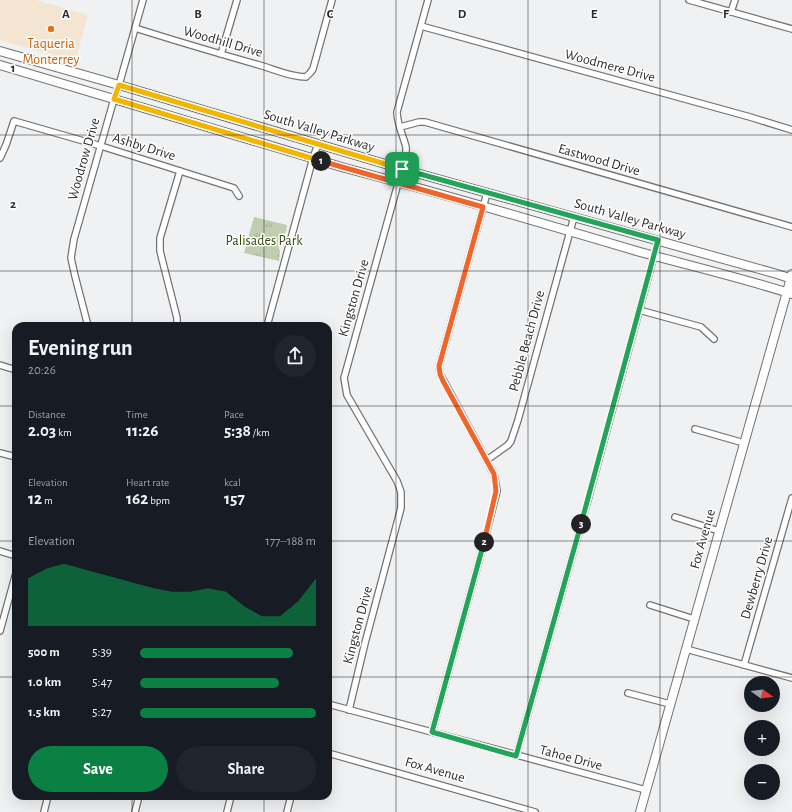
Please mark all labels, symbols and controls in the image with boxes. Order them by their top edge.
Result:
text: A [62,8,70,21]
text: B [194,8,202,21]
text: C [327,8,334,21]
text: D [458,8,467,21]
text: E [591,8,598,21]
text: F [723,8,730,21]
marker: Taqueria Monterrey [46,24,56,34]
street label: Woodhill Drive [182,24,264,60]
place label: Taqueria Monterrey [23,37,79,67]
street label: Woodmere Drive [563,47,657,85]
text: 1 [11,62,15,75]
street label: South Valley Parkway [262,107,376,155]
street label: Woodrow Drive [66,116,102,202]
street label: Ashby Drive [111,131,177,163]
street label: Eastwood Drive [557,142,641,178]
pin: 1 [311,151,331,171]
pin [385,152,419,186]
text: 1 [319,155,323,166]
icon: arrive [391,158,413,180]
street label: South Valley Parkway [573,196,687,242]
text: 2 [10,198,16,211]
park label: Palisades Park [225,234,303,248]
street label: Kingston Drive [336,258,372,338]
street label: Pebble Beach Drive [507,289,547,393]
button: share [274,335,316,377]
text: Evening run [28,337,133,359]
text: 20:26 [28,364,56,377]
text: Distance [28,409,65,420]
text: Time [126,409,148,420]
text: Pace [224,409,244,420]
text: 2.03 [28,422,56,439]
text: 11:26 [126,422,158,439]
text: 5:38 [224,422,251,439]
text: km [56,427,72,438]
text: /km [251,427,270,438]
text: Elevation [28,477,68,488]
text: Heart rate [126,477,169,488]
text: kcal [224,477,241,488]
text: 12 [28,490,42,507]
text: 162 [126,490,148,507]
text: 157 [224,490,245,507]
text: m [42,495,53,506]
text: bpm [148,495,170,506]
street label: Fox Avenue [688,508,718,570]
pin: 3 [571,514,591,534]
text: 3 [579,518,583,529]
pin: 2 [474,532,494,552]
text: Elevation [28,535,75,548]
text: 177–188 m [265,535,316,548]
street label: Dewberry Drive [739,535,775,621]
text: 2 [481,536,487,547]
street label: Kingston Drive [341,585,375,665]
text: 500 m [28,646,60,659]
text: 5:39 [92,646,112,659]
text: 1.0 km [28,676,61,689]
text: 5:47 [92,676,112,689]
north arrow [744,676,780,712]
map controls [744,676,780,800]
text: 1.5 km [28,706,60,719]
text: 5:27 [92,706,112,719]
button: + [744,720,780,756]
street label: Tahoe Drive [538,743,604,773]
button: Save [28,746,168,792]
button: Share [176,746,316,792]
street label: Fox Avenue [404,755,466,785]
button: − [744,764,780,800]

